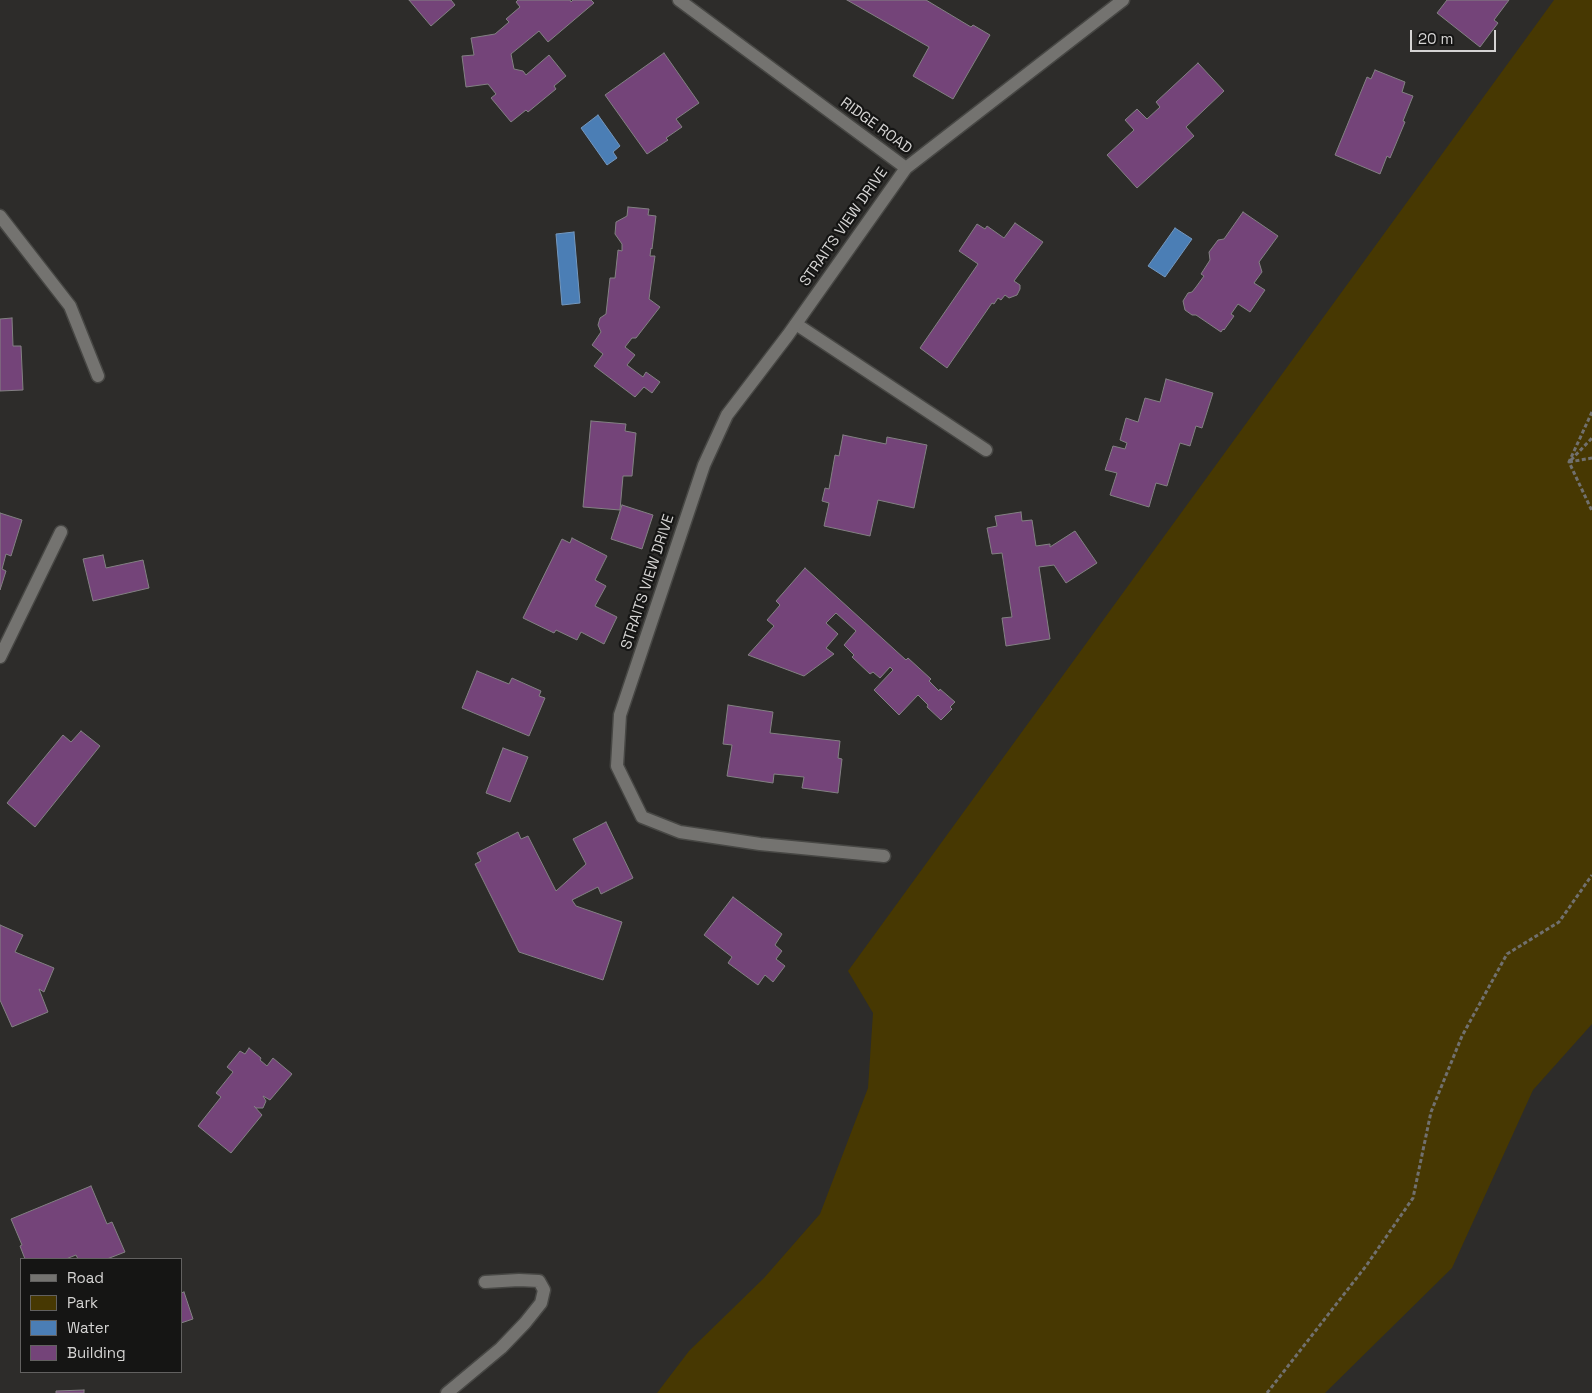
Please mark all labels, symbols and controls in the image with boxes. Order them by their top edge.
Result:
scale bar [1412,20,1498,52]
text: 20 m [1418,29,1453,48]
street label: RIDGE ROAD [837,94,915,158]
street label: STRAITS VIEW DRIVE [796,164,892,290]
street label: STRAITS VIEW DRIVE [618,512,678,652]
legend [20,1258,182,1373]
text: Road [67,1268,104,1287]
text: Park [67,1293,98,1312]
text: Water [67,1318,109,1337]
text: Building [67,1343,126,1362]

